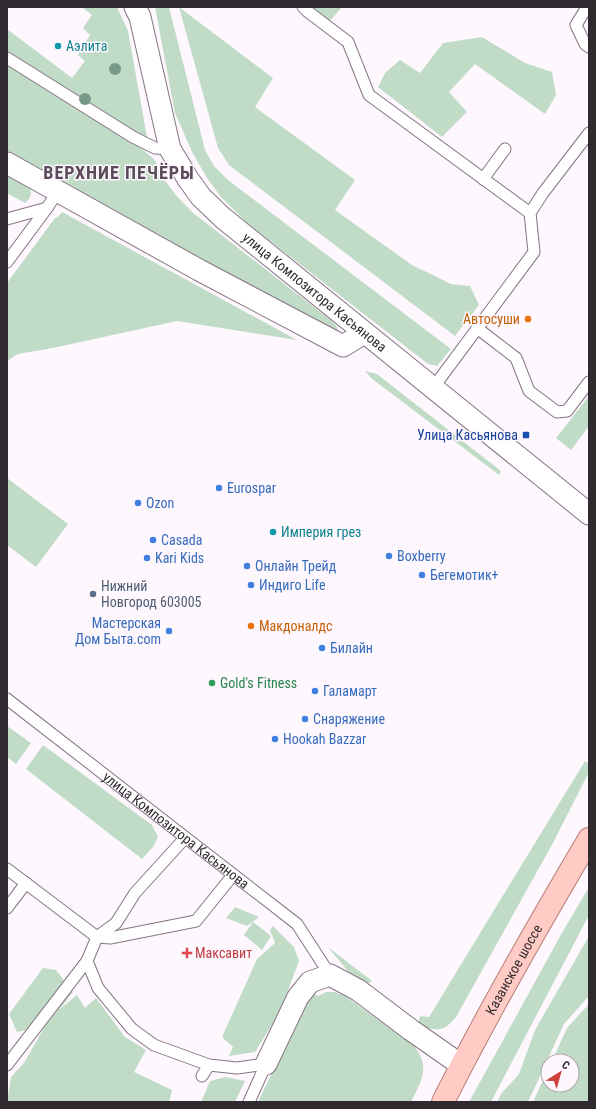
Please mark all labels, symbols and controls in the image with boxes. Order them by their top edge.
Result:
place label: Аэлита [66,38,107,54]
marker: Аэлита [53,41,63,51]
district label: ВЕРХНИЕ ПЕЧЁРЫ [43,162,195,183]
street label: улица Композитора Касьянова [239,229,390,355]
place label: Автосуши [463,311,520,327]
marker: Автосуши [523,314,533,324]
place label: Улица Касьянова [417,427,518,443]
marker: Улица Касьянова [521,430,531,440]
place label: Eurospar [227,480,276,496]
marker: Eurospar [214,483,224,493]
place label: Ozon [146,495,174,511]
marker: Ozon [133,498,143,508]
place label: Империя грез [281,524,361,540]
marker: Империя грез [268,527,278,537]
place label: Casada [161,532,202,548]
marker: Casada [148,535,158,545]
place label: Boxberry [397,548,446,564]
place label: Kari Kids [155,550,204,566]
marker: Boxberry [384,551,394,561]
marker: Kari Kids [142,553,152,563]
place label: Онлайн Трейд [255,558,337,574]
marker: Онлайн Трейд [242,561,252,571]
place label: Бегемотик+ [430,567,499,583]
marker: Бегемотик+ [417,570,427,580]
place label: Индиго Life [259,577,326,593]
place label: Нижний Новгород 603005 [101,578,202,610]
marker: Индиго Life [246,580,256,590]
marker: Нижний Новгород 603005 [88,589,98,599]
place label: Мастерская Дом Быта.com [75,615,161,647]
place label: Макдоналдс [259,618,333,634]
marker: Макдоналдс [246,621,256,631]
marker: Мастерская Дом Быта.com [164,626,174,636]
place label: Билайн [330,640,373,656]
marker: Билайн [317,643,327,653]
place label: Gold's Fitness [220,675,297,691]
marker: Gold's Fitness [207,678,217,688]
place label: Галамарт [323,683,377,699]
marker: Галамарт [310,686,320,696]
place label: Снаряжение [313,711,385,727]
marker: Снаряжение [300,714,310,724]
place label: Hookah Bazzar [283,731,366,747]
marker: Hookah Bazzar [270,734,280,744]
street label: улица Композитора Касьянова [100,769,252,892]
street label: Казанское шоссе [482,921,545,1018]
place label: Максавит [195,945,252,961]
marker: Максавит [182,948,192,958]
north arrow [540,1053,580,1093]
text: С [559,1058,572,1072]

